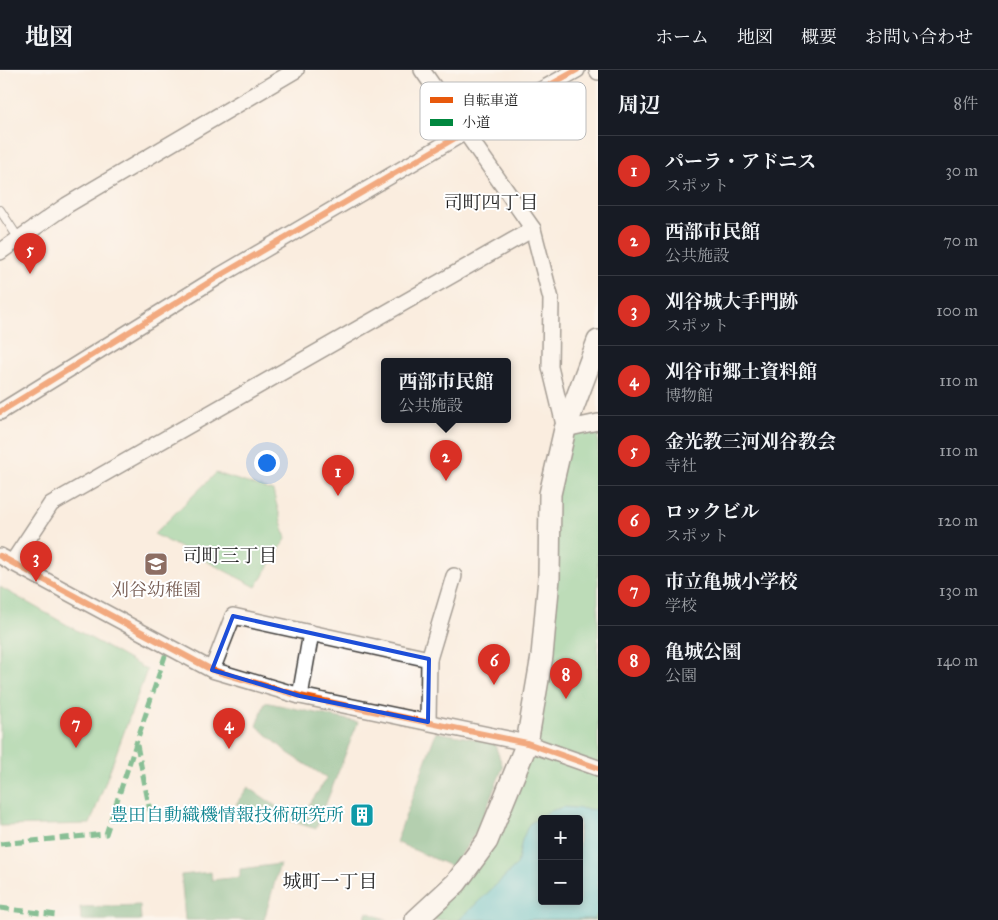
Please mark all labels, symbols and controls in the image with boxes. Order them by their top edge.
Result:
text: 地図 [25,22,73,52]
text: ホーム [655,26,709,48]
text: 地図 [737,26,773,48]
text: 概要 [801,26,837,48]
text: お問い合わせ [865,26,973,48]
legend [420,82,586,140]
text: 自転車道 [462,92,518,109]
text: 周辺 [618,92,660,118]
text: 8件 [953,94,978,113]
text: 小道 [462,114,490,131]
text: パーラ・アドニス [665,150,816,173]
text: 1 [631,161,637,180]
text: 30 m [945,161,978,180]
text: スポット [665,176,729,195]
district label: 司町四丁目 [443,191,539,214]
text: 西部市民館 [665,220,760,243]
text: 2 [630,231,638,250]
text: 70 m [943,231,978,250]
pin: 5 [14,233,46,274]
text: 公共施設 [665,246,729,265]
text: 刈谷城大手門跡 [665,290,798,313]
text: 3 [631,301,637,320]
text: 100 m [936,301,978,320]
text: スポット [665,316,729,335]
popup [381,358,511,423]
text: 刈谷市郷土資料館 [665,360,817,383]
text: 西部市民館 [398,370,494,393]
text: 4 [630,371,638,390]
text: 110 m [939,371,978,390]
text: 博物館 [665,386,713,405]
text: 公共施設 [398,396,463,415]
text: 金光教三河刈谷教会 [665,430,836,453]
pin: 2 [430,440,462,481]
text: 5 [630,441,638,460]
text: 110 m [939,441,978,460]
your location [254,450,280,476]
pin: 1 [322,455,354,496]
text: 寺社 [665,456,697,475]
text: ロックビル [665,500,760,523]
text: 6 [630,511,638,530]
text: 120 m [938,511,978,530]
text: スポット [665,526,729,545]
pin: 3 [20,541,52,582]
district label: 司町三丁目 [182,544,278,567]
school or university icon: 刈谷幼稚園 [143,551,169,577]
text: 市立亀城小学校 [665,570,798,593]
place label: 刈谷幼稚園 [111,579,201,601]
text: 7 [630,581,638,600]
text: 130 m [939,581,978,600]
text: 学校 [665,596,697,615]
text: 亀城公園 [665,640,741,663]
pin: 6 [478,644,510,685]
text: 8 [630,651,638,670]
text: 140 m [937,651,978,670]
pin: 8 [550,658,582,699]
text: 公園 [665,666,697,685]
pin: 7 [60,707,92,748]
pin: 4 [213,708,245,749]
building icon: 豊田自動織機情報技術研究所 [349,802,375,828]
place label: 豊田自動織機情報技術研究所 [110,804,344,826]
map controls [538,815,583,905]
button: + [538,815,583,860]
button: − [538,860,583,905]
district label: 城町一丁目 [282,870,378,893]

